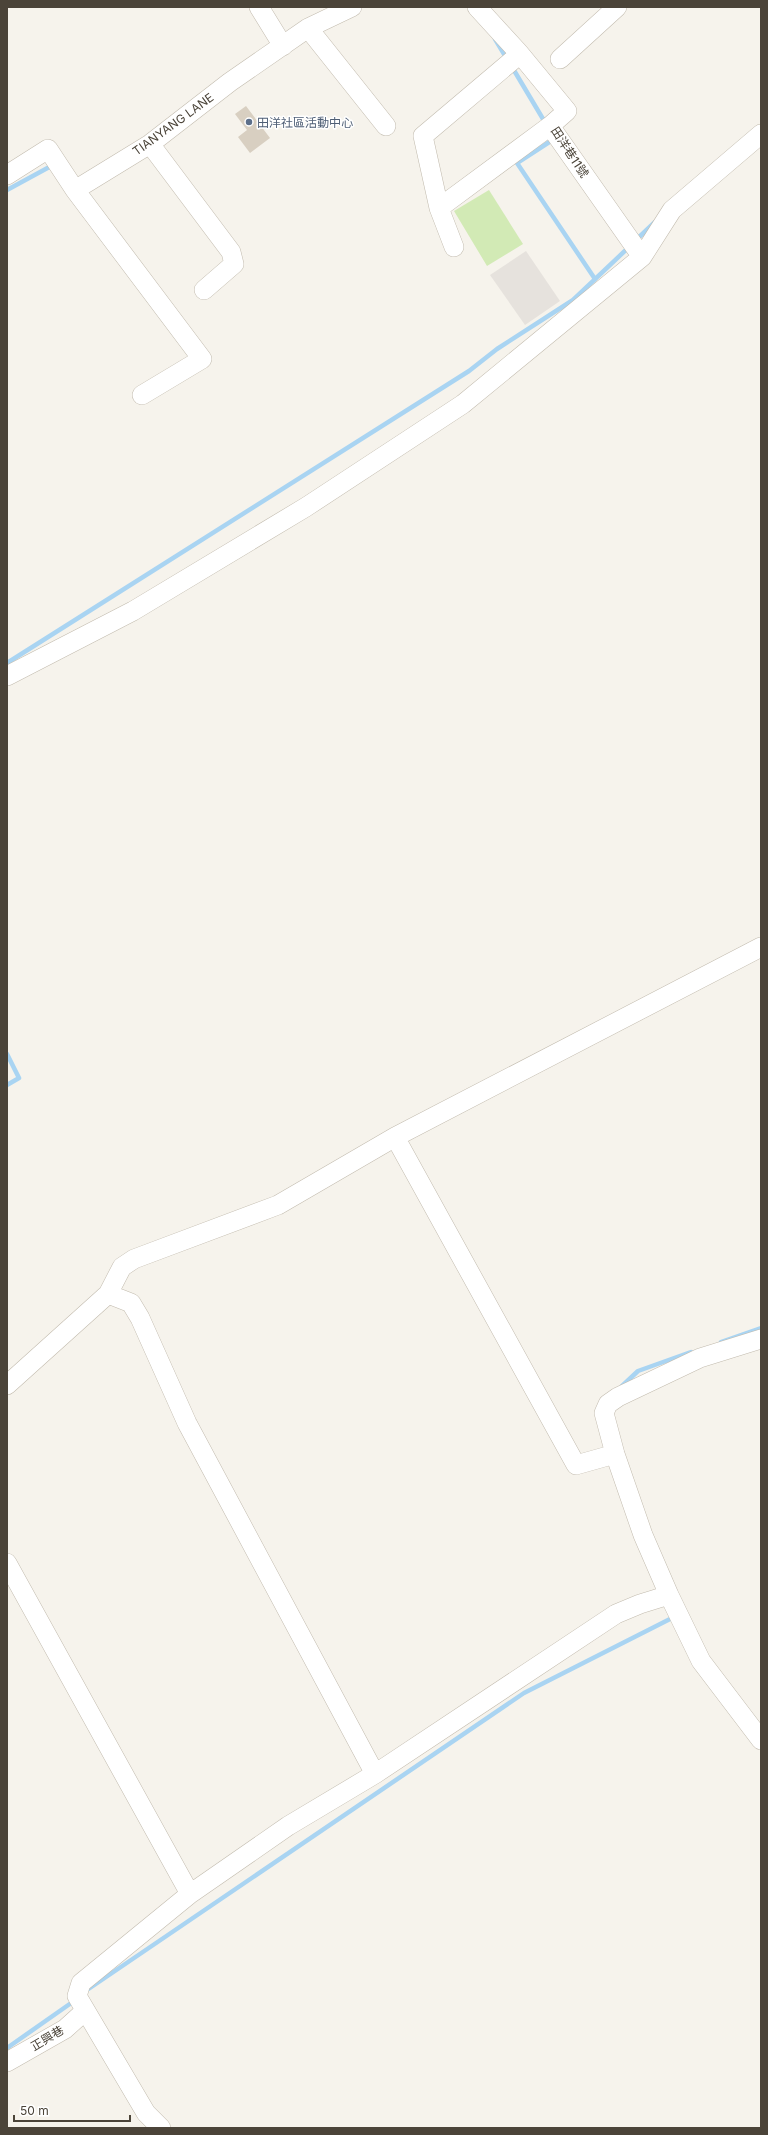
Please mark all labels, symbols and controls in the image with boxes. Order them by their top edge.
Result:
street label: TIANYANG LANE [130,90,216,158]
place label: 田洋社區活動中心 [257,115,353,130]
marker: 田洋社區活動中心 [244,117,254,127]
street label: 田洋巷11號 [548,124,592,180]
street label: 正興巷 [28,2022,66,2054]
scale bar [14,2097,130,2123]
text: 50 m [20,2103,49,2118]

